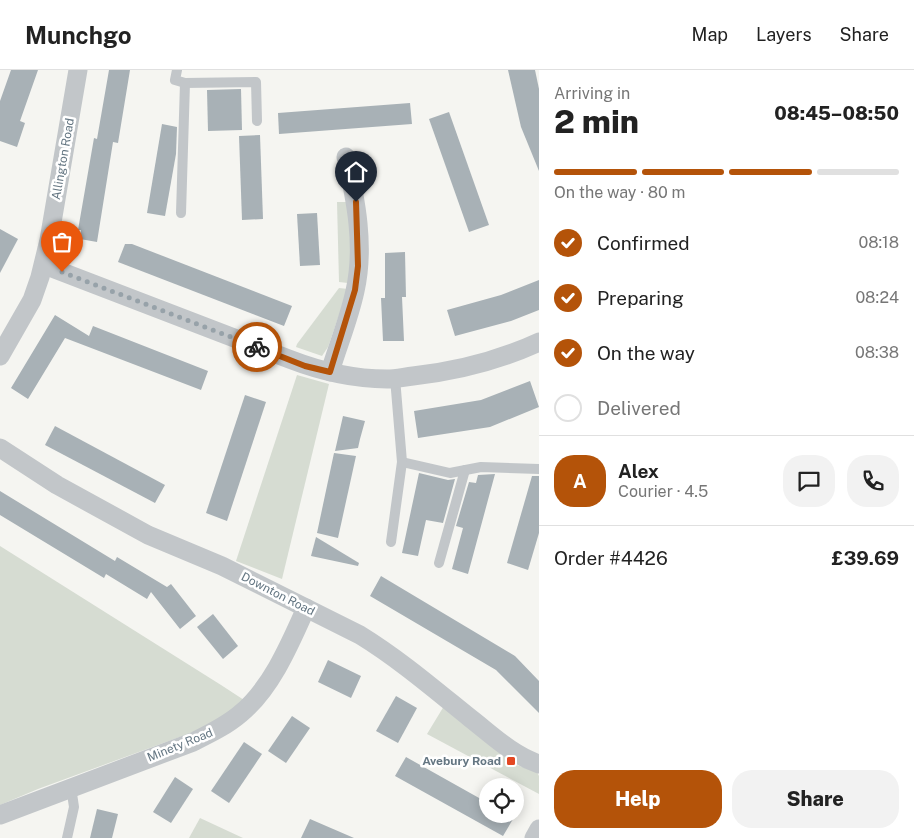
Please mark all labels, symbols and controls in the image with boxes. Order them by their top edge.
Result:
text: Munchgo [25,21,131,49]
text: Map [692,24,728,45]
text: Layers [756,24,812,45]
text: Share [840,24,889,45]
text: Arriving in [554,84,630,103]
text: 08:45–08:50 [774,102,899,124]
text: 2 min [554,103,639,140]
street label: Allington Road [49,117,77,201]
pin [335,151,377,202]
icon: home [342,158,370,186]
text: On the way · 80 m [554,183,685,202]
pin [41,221,83,272]
icon: bag [48,228,76,256]
icon: check [554,229,582,257]
text: Confirmed [597,232,690,254]
text: 08:18 [858,233,899,252]
icon: check [554,284,582,312]
text: Preparing [597,287,684,309]
text: 08:24 [855,288,899,307]
courier [232,322,282,372]
icon: bike [243,333,271,361]
icon: check [554,339,582,367]
text: On the way [597,342,695,364]
text: 08:38 [855,343,899,362]
text: Delivered [597,397,681,419]
button: chat [783,455,835,507]
button: phone [847,455,899,507]
text: Alex [618,460,659,482]
text: A [573,470,587,492]
text: Courier · 4.5 [618,482,708,501]
text: Order #4426 [554,547,668,569]
text: £39.69 [831,547,899,569]
street label: Downton Road [239,569,317,619]
street label: Minety Road [145,725,215,765]
place label: Avebury Road [422,754,501,768]
marker: Avebury Road [505,755,517,767]
button: Help [554,770,722,828]
button: Share [732,770,899,828]
map controls [479,778,524,823]
button: locate [479,778,524,823]

